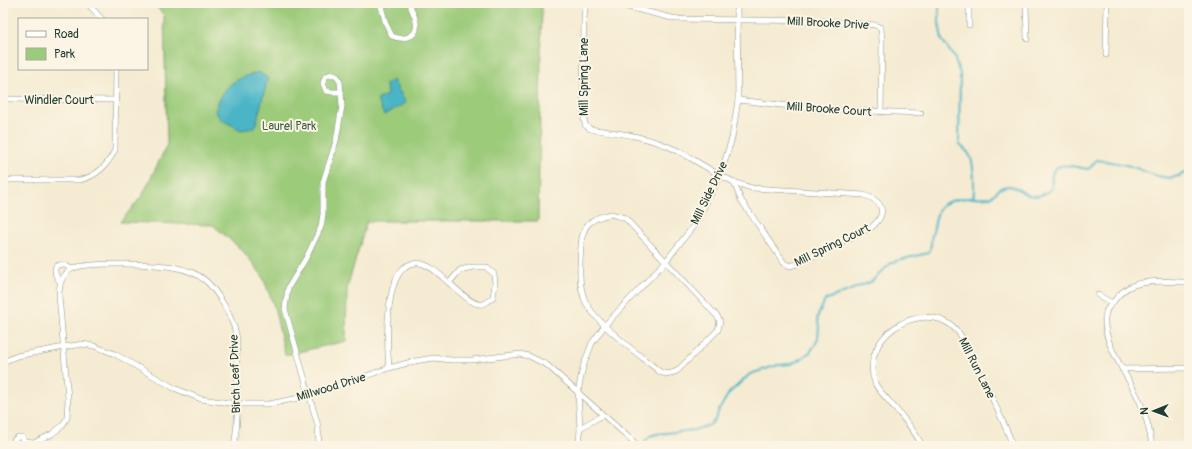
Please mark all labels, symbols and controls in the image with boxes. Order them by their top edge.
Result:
street label: Mill Brooke Drive [787,14,869,33]
legend [18,18,148,70]
text: Road [54,27,79,42]
street label: Mill Spring Lane [577,38,592,116]
text: Park [54,47,75,62]
street label: Windler Court [24,93,94,108]
street label: Mill Brooke Court [786,99,872,120]
park label: Laurel Park [262,119,316,134]
street label: Mill Side Drive [688,159,731,227]
street label: Mill Spring Court [792,221,873,270]
street label: Birch Leaf Drive [227,334,244,414]
street label: Mill Run Lane [955,335,998,401]
street label: Millwood Drive [295,370,368,405]
north arrow [1134,391,1174,431]
text: N [1138,407,1151,415]

